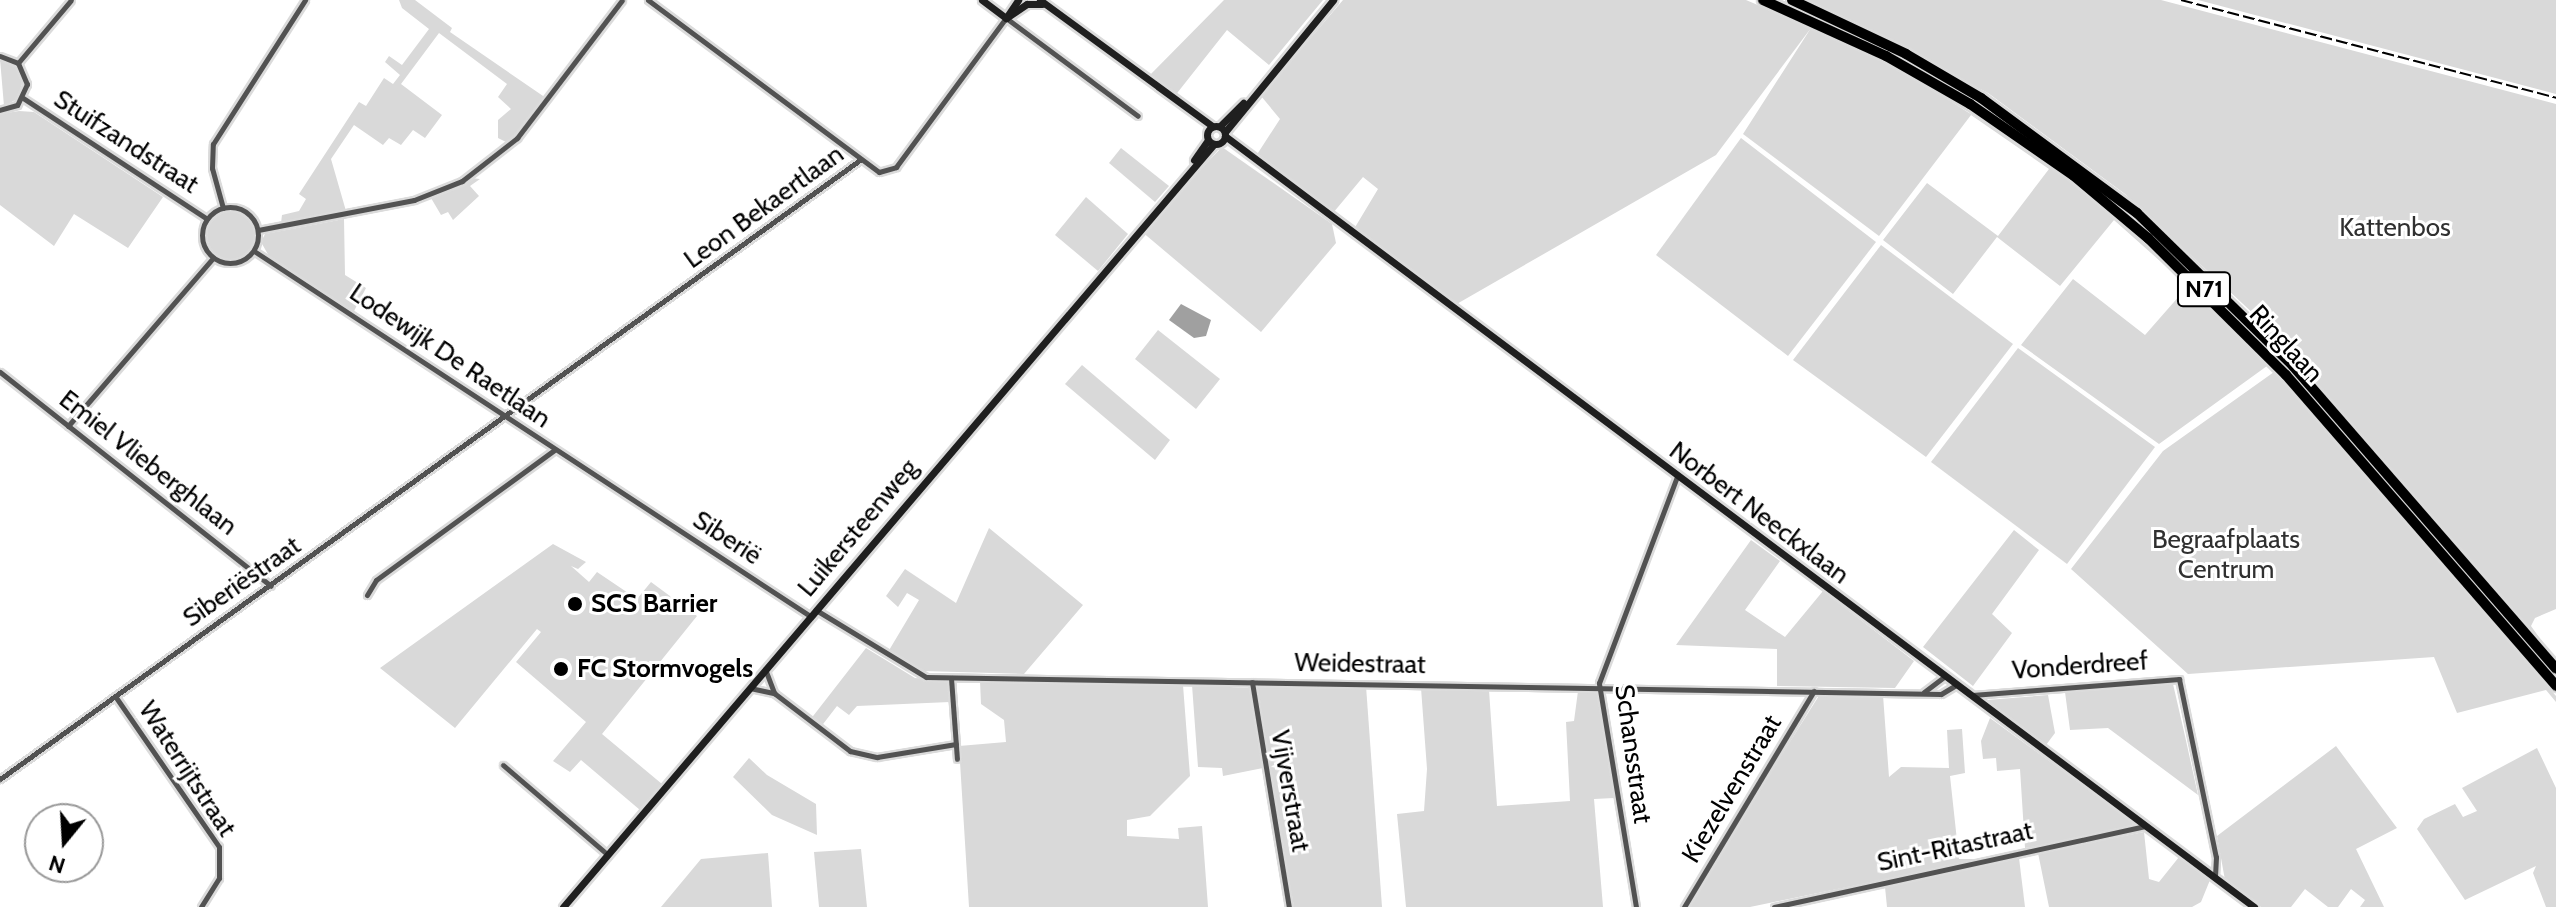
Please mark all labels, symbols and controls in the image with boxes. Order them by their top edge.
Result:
street label: Stuifzandstraat [48,84,204,200]
street label: Leon Bekaertlaan [678,139,850,275]
park label: Kattenbos [2339,212,2451,244]
road number: N71 [2176,269,2232,309]
street label: Lodewijk De Raetlaan [344,277,556,435]
street label: Ringlaan [2242,299,2330,389]
street label: Emiel Vlieberghlaan [53,384,243,542]
street label: Norbert Neeckxlaan [1663,435,1855,591]
street label: Luikersteenweg [791,453,925,603]
street label: Siberië [687,504,767,572]
park label: Begraafplaats Centrum [2152,524,2300,586]
street label: Siberiëstraat [177,530,307,634]
place label: SCS Barrier [591,588,717,620]
marker: SCS Barrier [566,595,584,613]
street label: Vonderdreef [2011,646,2149,686]
street label: Weidestraat [1294,647,1426,681]
place label: FC Stormvogels [577,653,753,685]
marker: FC Stormvogels [552,660,570,678]
street label: Schansstraat [1608,683,1658,825]
street label: Waterrijtstraat [132,696,242,842]
street label: Kiezelvenstraat [1676,709,1788,869]
street label: Vijverstraat [1264,728,1316,854]
north arrow [24,803,104,883]
street label: Sint-Ritastraat [1875,815,2035,879]
text: N [45,849,69,880]

